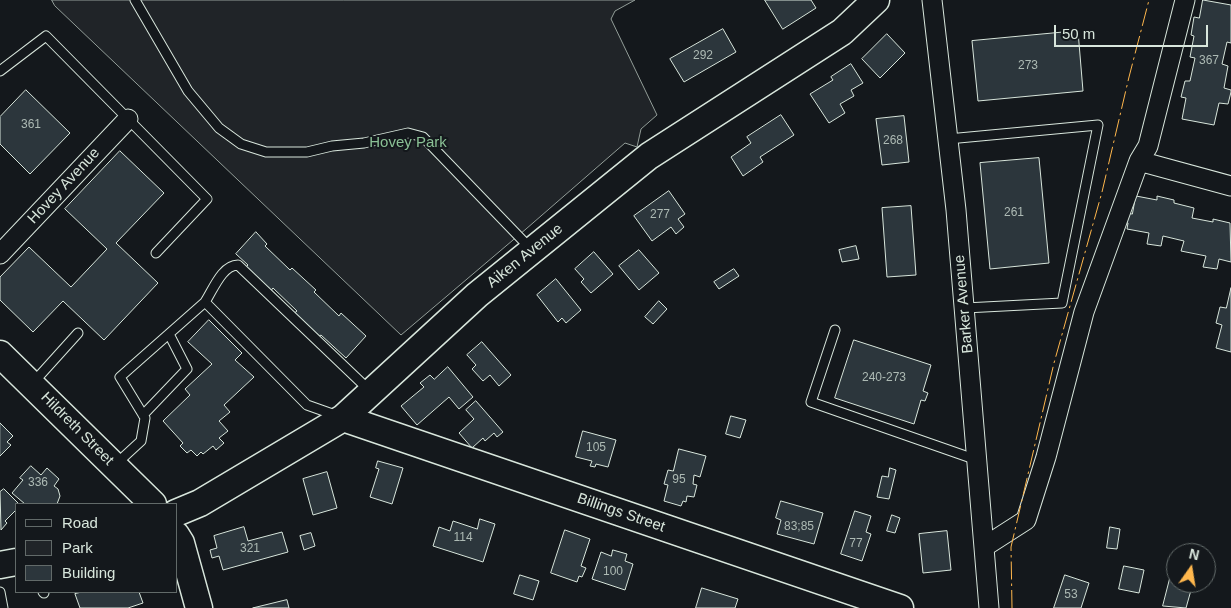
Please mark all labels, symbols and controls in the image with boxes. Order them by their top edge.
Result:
scale bar [1056,15,1210,47]
text: 50 m [1062,25,1095,42]
house number: 292 [693,49,713,63]
house number: 367 [1199,54,1219,68]
house number: 273 [1018,59,1038,73]
house number: 361 [21,118,41,132]
park label: Hovey Park [369,134,447,152]
house number: 268 [883,134,903,148]
street label: Hovey Avenue [24,144,104,228]
house number: 261 [1004,206,1024,220]
house number: 277 [650,208,670,222]
street label: Aiken Avenue [483,220,567,292]
street label: Barker Avenue [951,254,977,354]
house number: 240-273 [862,371,906,385]
street label: Hildreth Street [37,389,117,469]
house number: 105 [586,441,606,455]
house number: 95 [672,473,686,487]
house number: 336 [28,476,48,490]
street label: Billings Street [575,490,667,536]
legend [15,503,178,593]
text: Road [62,514,98,531]
house number: 83;85 [784,520,814,534]
house number: 114 [453,531,473,545]
house number: 77 [849,537,863,551]
text: Park [62,539,93,556]
house number: 321 [240,542,260,556]
north arrow [1166,543,1216,593]
text: N [1187,545,1201,563]
text: Building [62,564,115,581]
house number: 100 [603,565,623,579]
house number: 53 [1064,588,1078,602]

